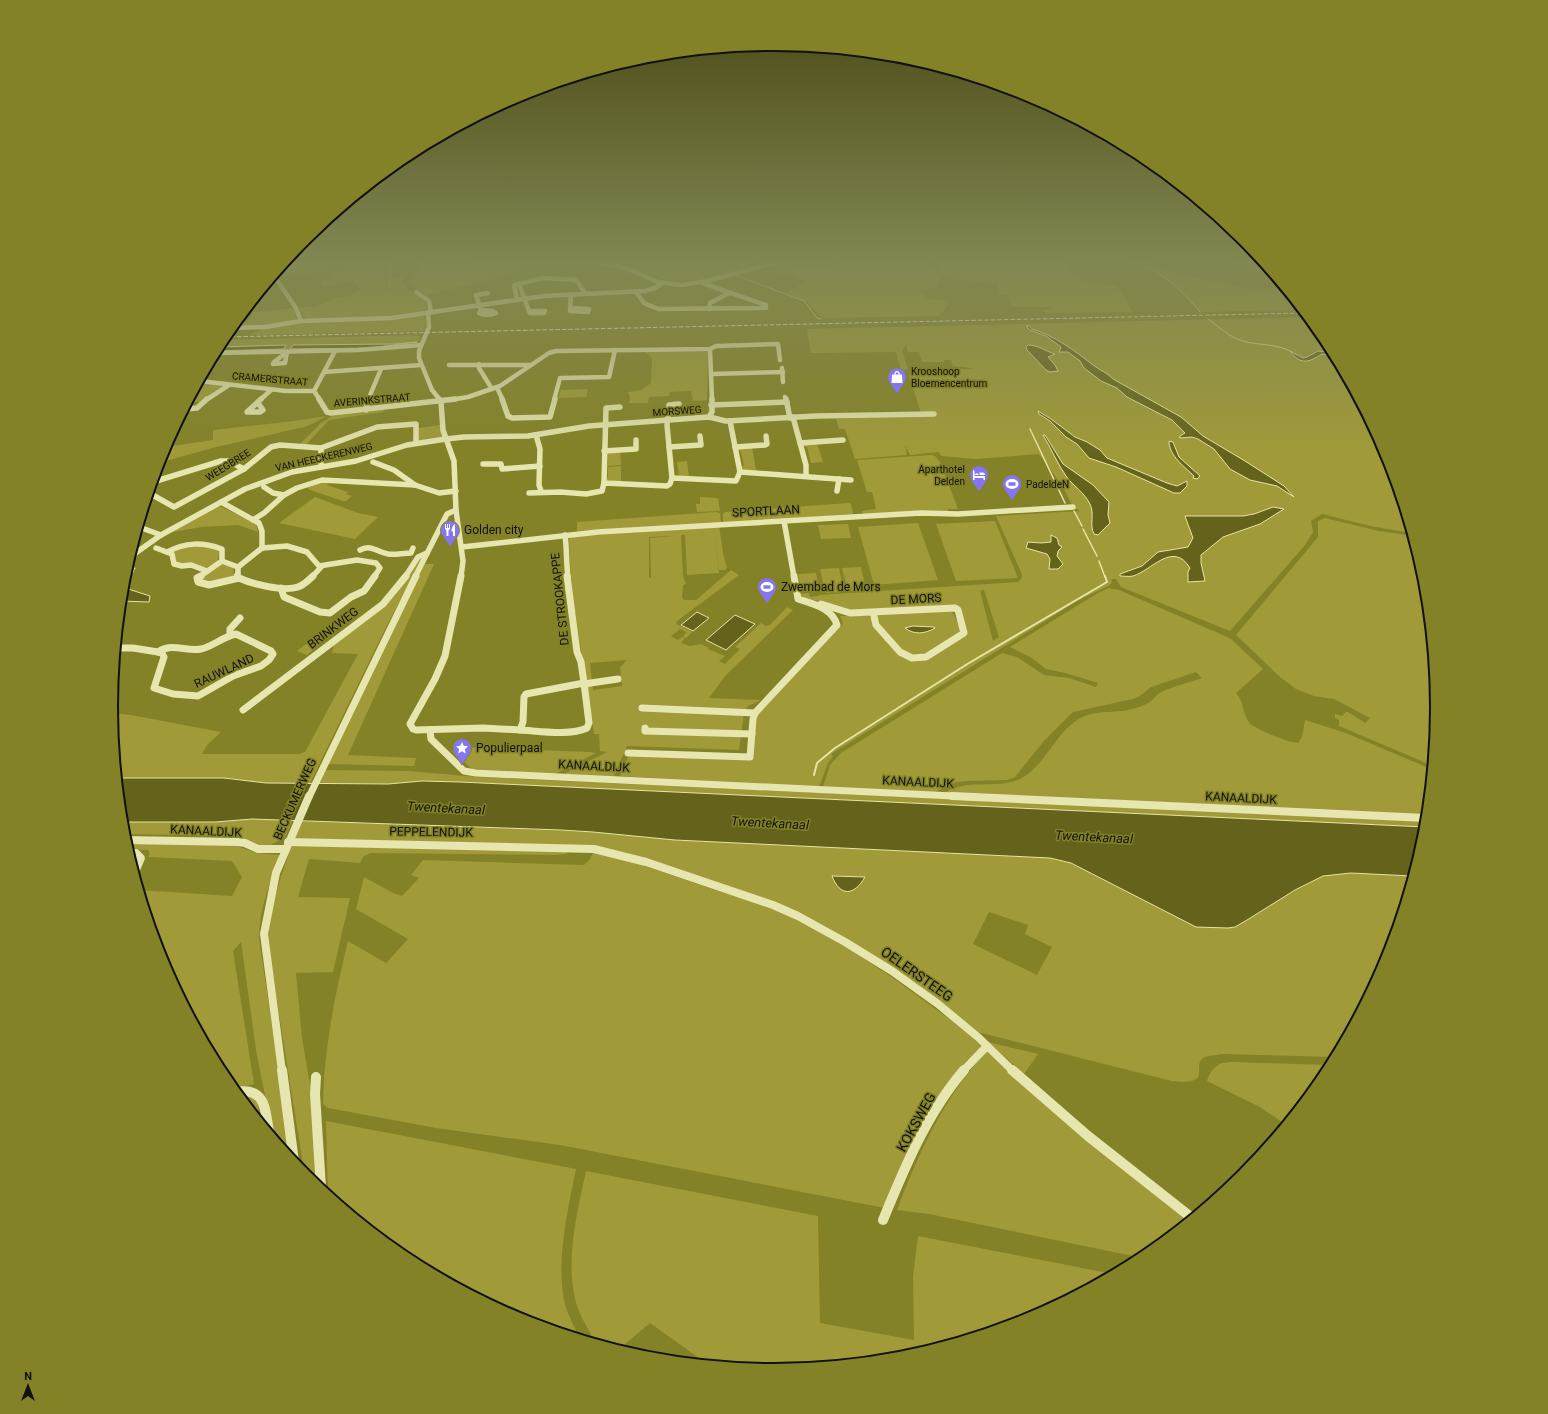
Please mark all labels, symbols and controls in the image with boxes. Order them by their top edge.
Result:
shop icon: Krooshoop Bloemencentrum [886,366,908,394]
place label: Krooshoop Bloemencentrum [911,366,987,389]
street label: CRAMERSTRAAT [232,370,308,388]
street label: AVERINKSTRAAT [333,391,411,409]
street label: MORSWEG [652,404,702,418]
street label: VAN HEECKERENWEG [274,440,374,474]
street label: WEEGBREE [204,447,253,483]
place label: Aparthotel Delden [918,464,965,487]
hotel icon: Aparthotel Delden [968,464,990,492]
sports icon: PadeldeN [1001,473,1023,501]
place label: PadeldeN [1026,479,1069,490]
street label: SPORTLAAN [732,502,800,520]
restaurant icon: Golden city [439,519,461,547]
place label: Golden city [464,523,524,537]
street label: DE STROOKAPPE [548,552,572,646]
sports icon: Zwembad de Mors [756,576,778,604]
place label: Zwembad de Mors [781,580,881,594]
street label: DE MORS [890,591,942,607]
street label: BRINKWEG [305,604,361,652]
street label: RAUWLAND [192,651,256,691]
place icon: Populierpaal [451,737,473,765]
place label: Populierpaal [476,741,543,755]
street label: BECKUMERWEG [271,756,319,842]
street label: KANAALDIJK [558,757,631,775]
street label: KANAALDIJK [882,773,955,791]
street label: KANAALDIJK [1205,789,1278,807]
water label: Twentekanaal [407,798,486,818]
water label: Twentekanaal [731,813,810,833]
street label: KANAALDIJK [170,822,243,840]
street label: PEPPELENDIJK [389,824,473,840]
water label: Twentekanaal [1055,827,1134,847]
street label: OELERSTEEG [878,943,956,1005]
street label: KOKSWEG [893,1090,939,1154]
north arrow [8,1366,48,1406]
text: N [24,1370,32,1383]

